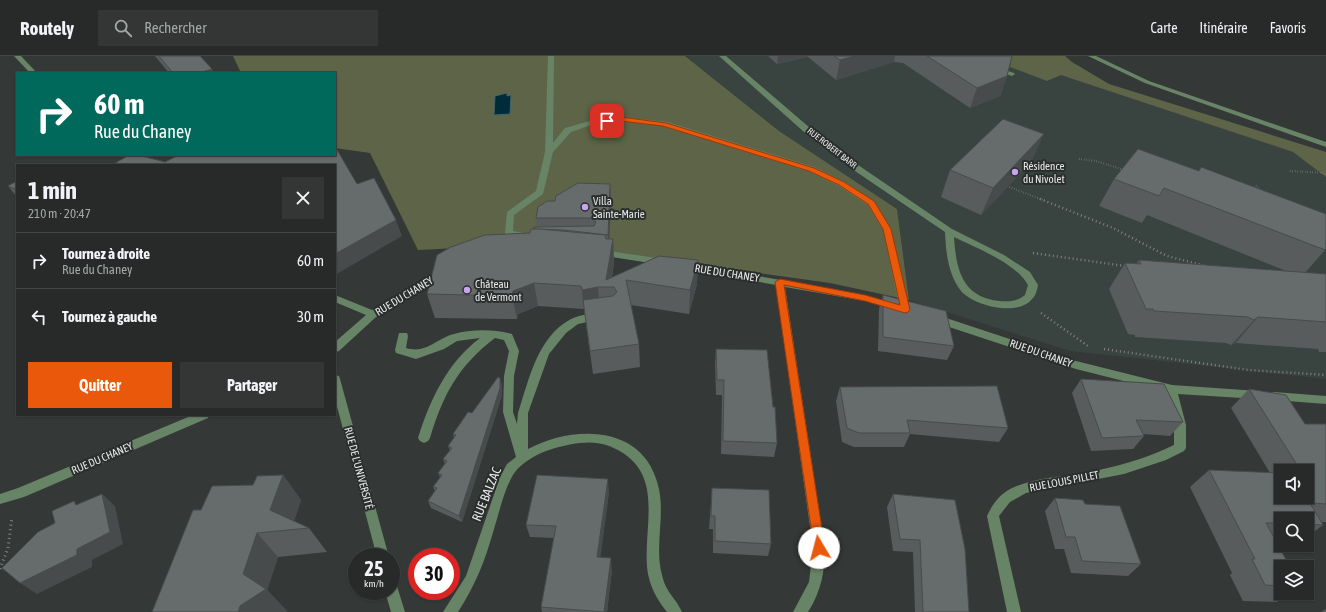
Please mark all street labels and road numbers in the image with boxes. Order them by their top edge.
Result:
street label: RUE ROBERT BARR [805,126,859,171]
street label: RUE DU CHANEY [694,262,760,284]
street label: RUE DU CHANEY [373,274,435,318]
street label: RUE DU CHANEY [1008,337,1074,369]
street label: RUE DE L'UNIVERSITÉ [342,426,376,511]
street label: RUE DU CHANEY [70,440,134,476]
street label: RUE BALZAC [469,465,504,523]
street label: RUE LOUIS PILLET [1028,468,1100,494]

